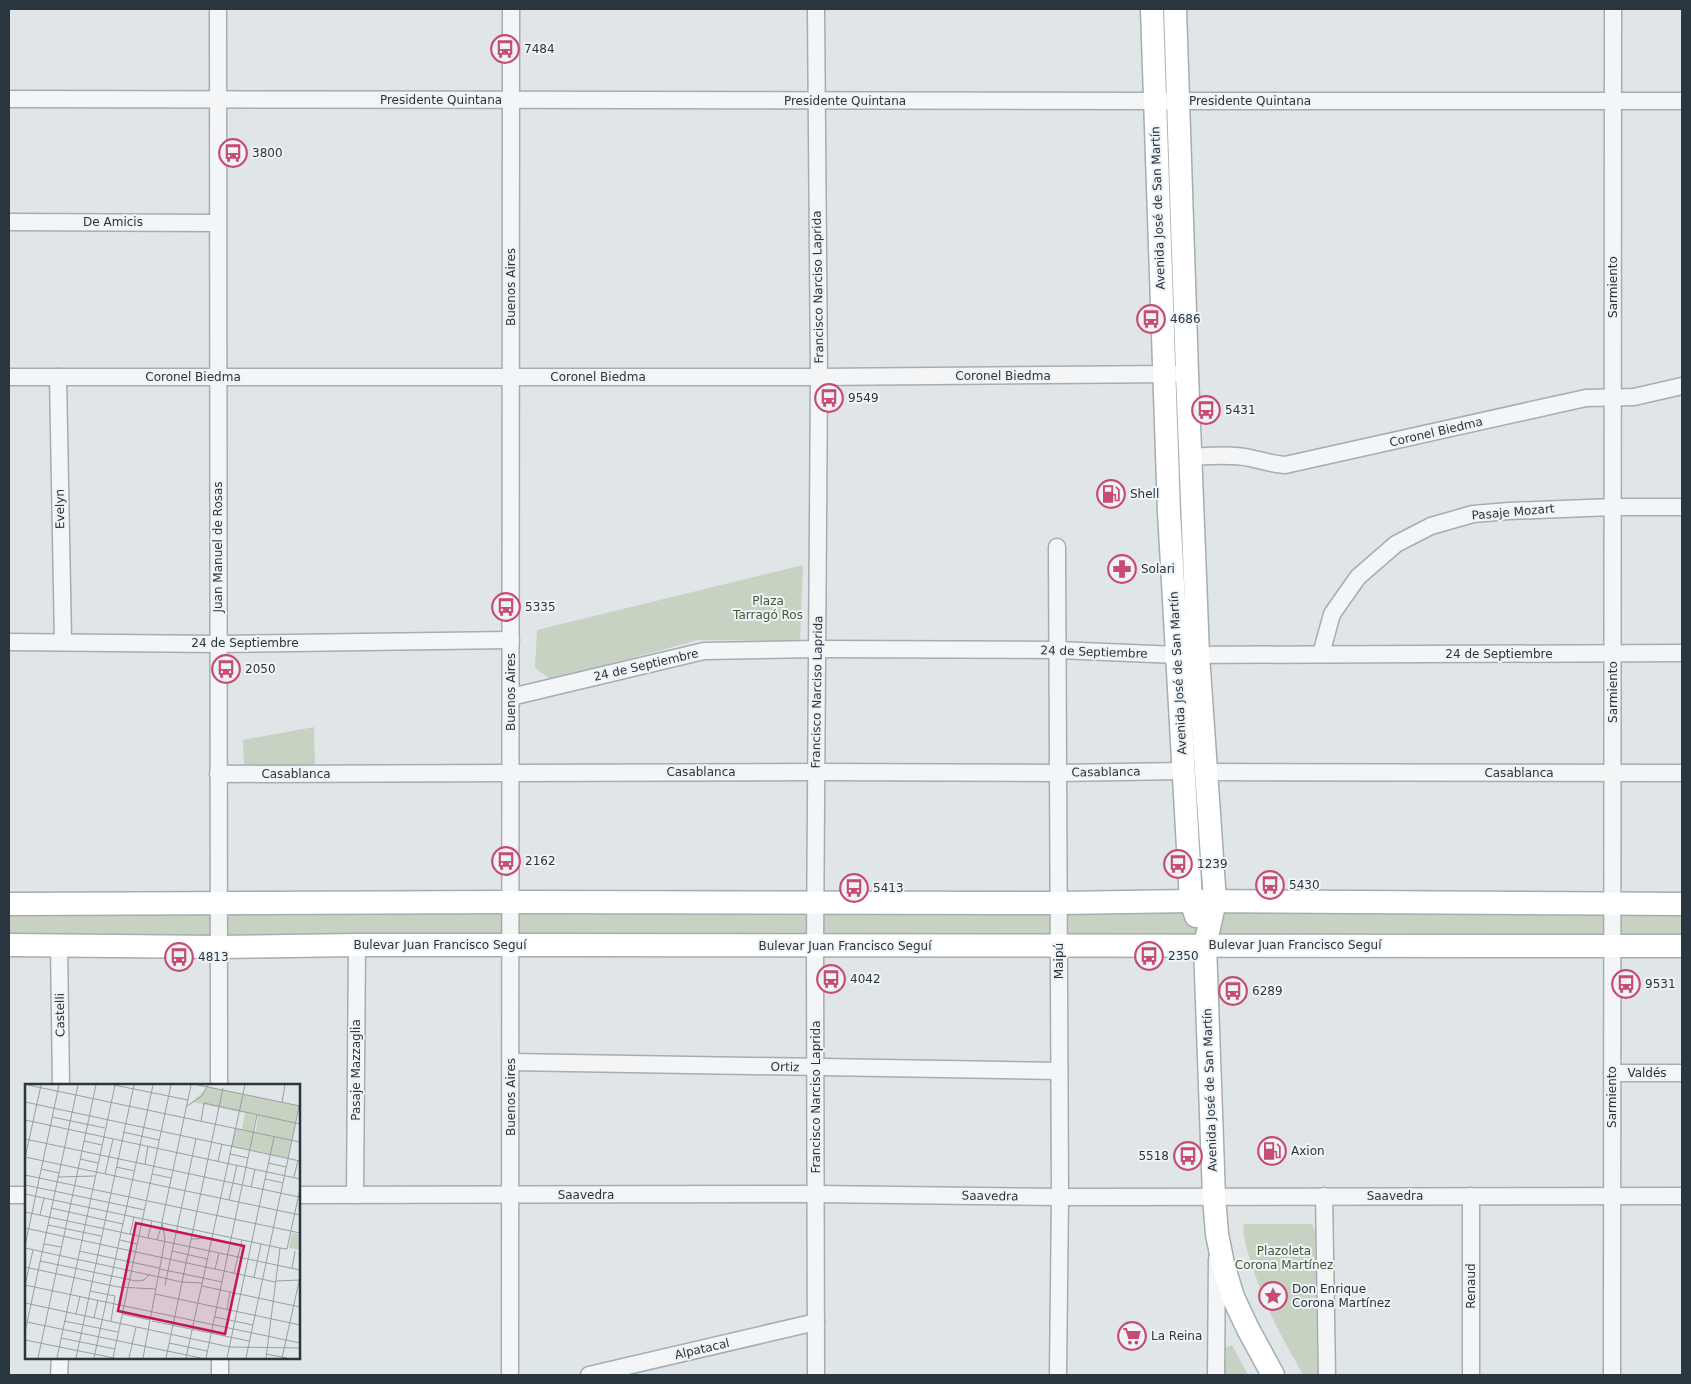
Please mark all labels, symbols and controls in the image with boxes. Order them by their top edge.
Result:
bus stop icon: 7484 [490,34,520,64]
place label: 7484 [524,42,555,56]
street label: Presidente Quintana [380,93,502,107]
street label: Presidente Quintana [784,94,906,108]
street label: Presidente Quintana [1189,94,1311,108]
street label: Avenida José de San Martín [1148,126,1168,290]
bus stop icon: 3800 [218,138,248,168]
place label: 3800 [252,146,283,160]
street label: Francisco Narciso Laprida [810,210,826,364]
street label: De Amicis [83,215,143,229]
street label: Buenos Aires [504,248,518,326]
street label: Sarmiento [1606,256,1620,318]
bus stop icon: 4686 [1136,304,1166,334]
place label: 4686 [1170,312,1201,326]
street label: Coronel Biedma [955,369,1051,383]
street label: Coronel Biedma [145,370,241,384]
street label: Coronel Biedma [550,370,646,384]
bus stop icon: 9549 [814,383,844,413]
place label: 9549 [848,391,879,405]
bus stop icon: 5431 [1191,395,1221,425]
place label: 5431 [1225,403,1256,417]
street label: Coronel Biedma [1388,414,1484,450]
fuel station icon: Shell [1096,479,1126,509]
street label: Juan Manuel de Rosas [211,481,225,614]
place label: Shell [1130,487,1159,501]
street label: Evelyn [53,489,67,529]
street label: Pasaje Mozart [1471,501,1555,523]
pharmacy icon: Solari [1107,554,1137,584]
place label: Solari [1141,562,1175,576]
street label: Avenida José de San Martín [1167,591,1189,755]
bus stop icon: 5335 [491,592,521,622]
park label: Plaza Tarragó Ros [732,594,803,622]
place label: 5335 [525,600,556,614]
street label: Francisco Narciso Laprida [809,615,825,769]
street label: 24 de Septiembre [191,636,299,650]
street label: 24 de Septiembre [1040,643,1148,661]
street label: 24 de Septiembre [592,646,700,684]
street label: 24 de Septiembre [1445,647,1553,661]
street label: Buenos Aires [504,653,518,731]
bus stop icon: 2050 [211,654,241,684]
street label: Sarmiento [1606,661,1620,723]
place label: 2050 [245,662,276,676]
street label: Casablanca [1071,764,1141,780]
street label: Casablanca [666,765,736,779]
street label: Casablanca [1484,766,1554,780]
street label: Casablanca [261,767,331,781]
bus stop icon: 2162 [491,846,521,876]
bus stop icon: 1239 [1163,849,1193,879]
place label: 2162 [525,854,556,868]
place label: 1239 [1197,857,1228,871]
bus stop icon: 5430 [1255,870,1285,900]
bus stop icon: 5413 [839,873,869,903]
place label: 5430 [1289,878,1320,892]
place label: 5413 [873,881,904,895]
street label: Bulevar Juan Francisco Seguí [353,938,527,952]
street label: Bulevar Juan Francisco Seguí [1208,938,1382,952]
street label: Bulevar Juan Francisco Seguí [758,939,932,953]
bus stop icon: 2350 [1134,941,1164,971]
bus stop icon: 4813 [164,942,194,972]
street label: Maipú [1052,943,1066,979]
place label: 2350 [1168,949,1199,963]
place label: 4813 [198,950,229,964]
bus stop icon: 4042 [816,964,846,994]
bus stop icon: 9531 [1611,969,1641,999]
place label: 4042 [850,972,881,986]
bus stop icon: 6289 [1218,976,1248,1006]
place label: 9531 [1645,977,1676,991]
place label: 6289 [1252,984,1283,998]
street label: Castelli [53,993,67,1037]
street label: Avenida José de San Martín [1200,1008,1220,1172]
street label: Pasaje Mazzaglia [349,1019,363,1121]
street label: Francisco Narciso Laprida [809,1020,823,1174]
street label: Buenos Aires [504,1058,518,1136]
street label: Ortiz [771,1060,799,1074]
street label: Sarmiento [1605,1066,1619,1128]
street label: Valdés [1627,1066,1667,1080]
inset map [25,1084,300,1359]
fuel station icon: Axion [1257,1136,1287,1166]
bus stop icon: 5518 [1173,1141,1203,1171]
place label: Axion [1291,1144,1325,1158]
place label: 5518 [1138,1149,1169,1163]
street label: Saavedra [558,1188,614,1202]
street label: Saavedra [962,1189,1018,1203]
street label: Saavedra [1367,1189,1423,1203]
park label: Plazoleta Corona Martínez [1235,1244,1333,1272]
street label: Renaud [1464,1263,1478,1309]
place icon: Don Enrique Corona Martínez [1258,1281,1288,1311]
place label: Don Enrique Corona Martínez [1292,1282,1390,1310]
supermarket icon: La Reina [1117,1321,1147,1351]
place label: La Reina [1151,1329,1202,1343]
street label: Alpatacal [673,1336,731,1362]

